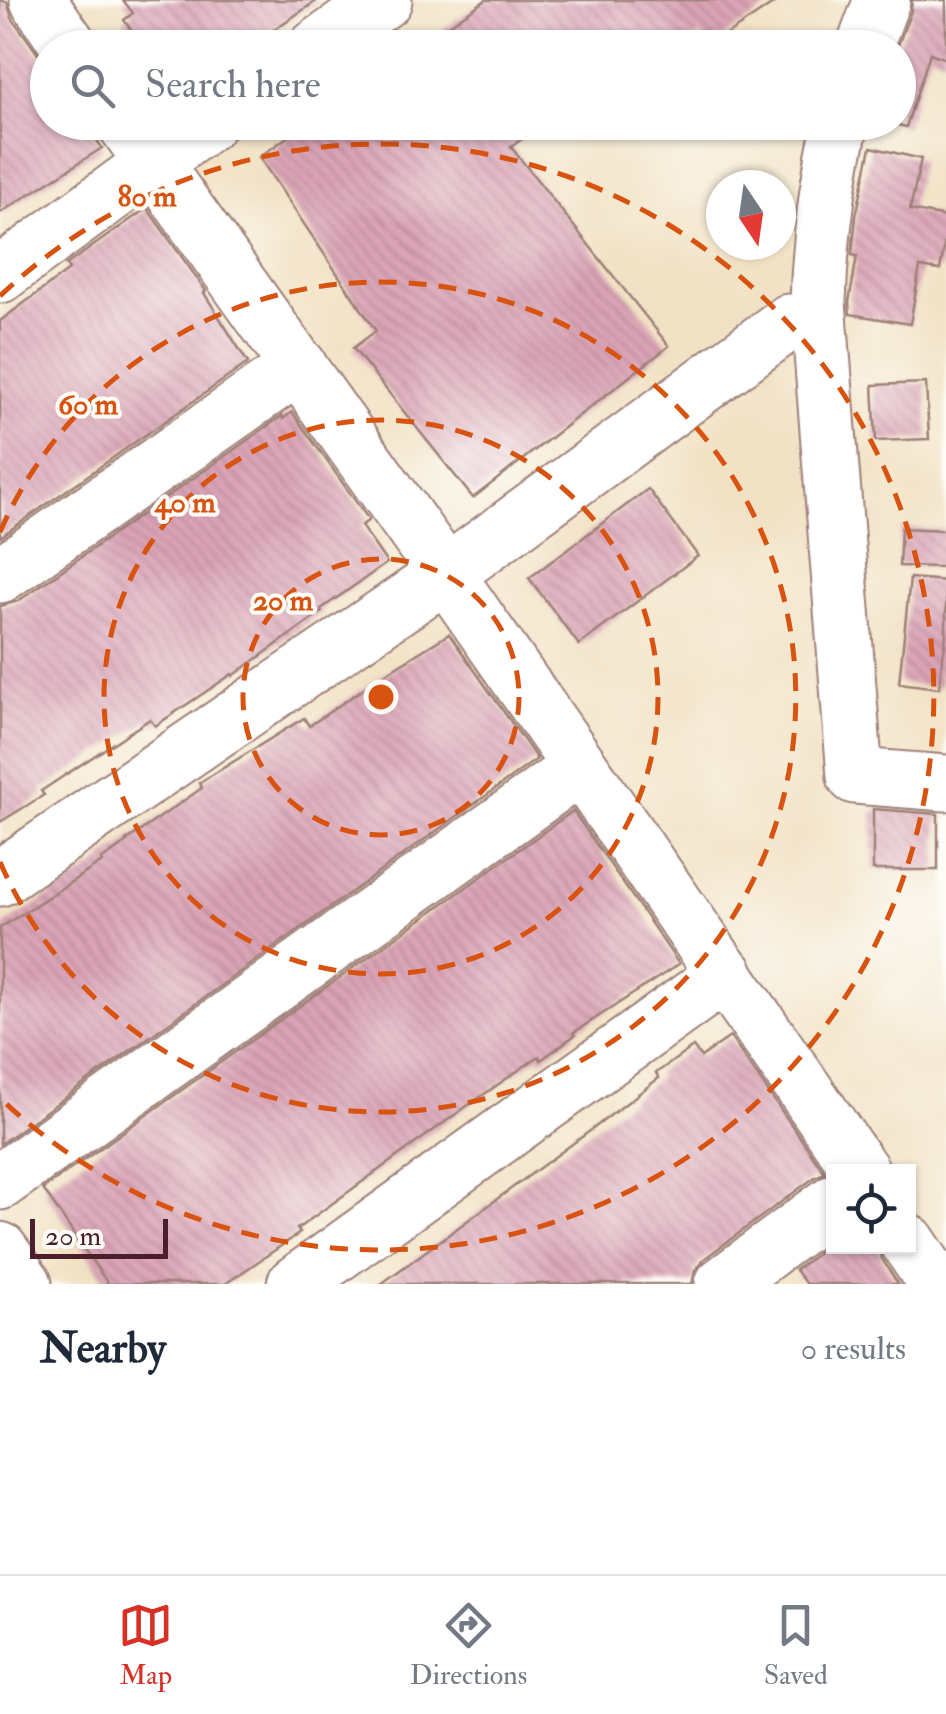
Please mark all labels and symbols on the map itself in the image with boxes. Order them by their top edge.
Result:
north arrow [706,170,796,260]
text: 80 m [117,178,177,215]
text: 60 m [58,386,119,423]
text: 40 m [153,484,216,521]
text: 20 m [253,582,314,619]
centre of rings [363,679,399,715]
scale bar [30,1214,168,1258]

